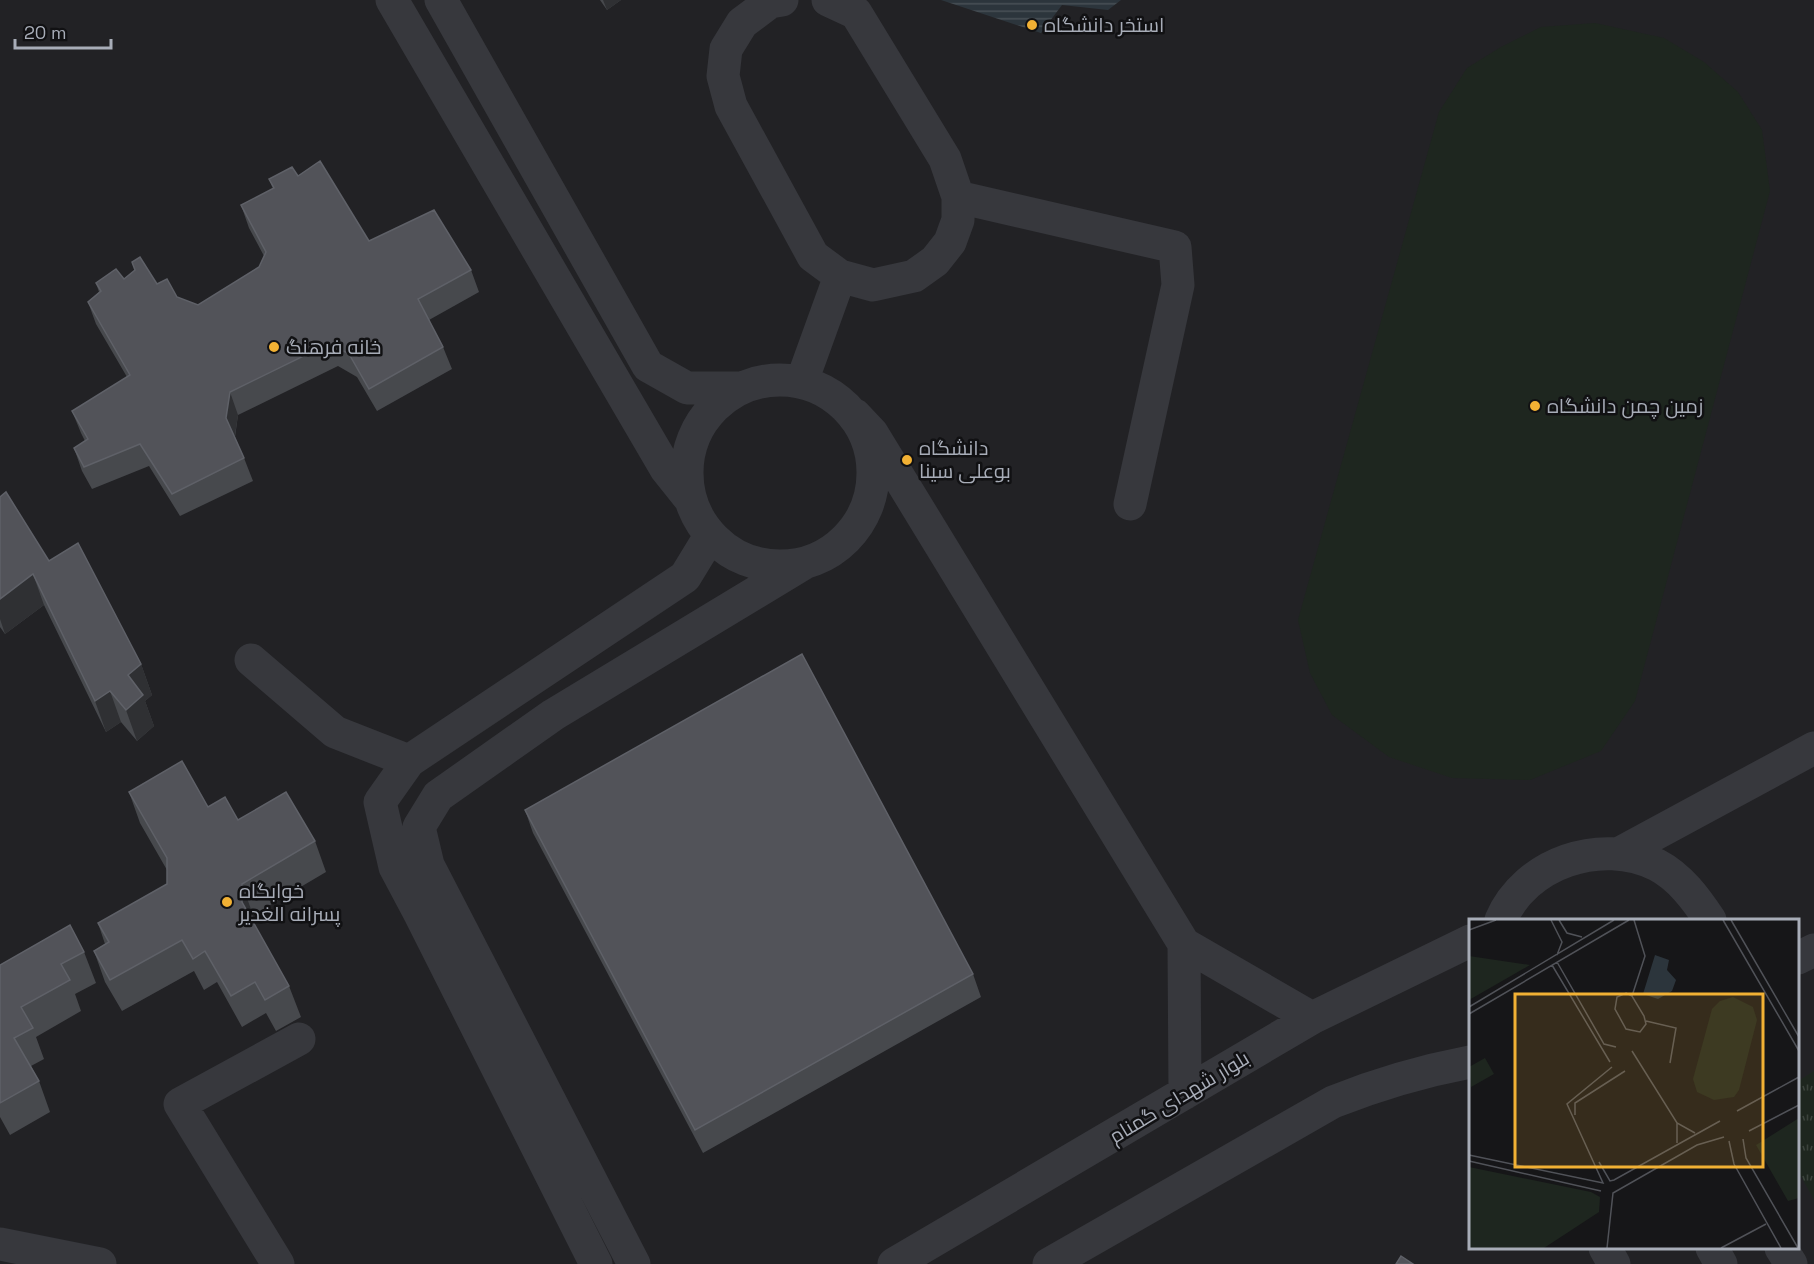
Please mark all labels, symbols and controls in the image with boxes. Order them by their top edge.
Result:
scale bar [15,12,111,50]
place label: استخر دانشگاه [1044,12,1164,38]
marker: استخر دانشگاه [1025,18,1039,32]
text: 20 m [24,21,67,44]
place label: خانه فرهنگ [286,334,381,360]
marker: خانه فرهنگ [267,340,281,354]
place label: زمین چمن دانشگاه [1547,393,1703,419]
marker: زمین چمن دانشگاه [1528,399,1542,413]
place label: دانشگاه بوعلی سینا [919,435,1011,484]
marker: دانشگاه بوعلی سینا [900,453,914,467]
place label: خوابگاه پسرانه الغدیر [238,878,341,927]
marker: خوابگاه پسرانه الغدیر [220,895,234,909]
inset map [1469,919,1799,1249]
street label: بلوار شهدای گمنام [1104,1045,1254,1150]

